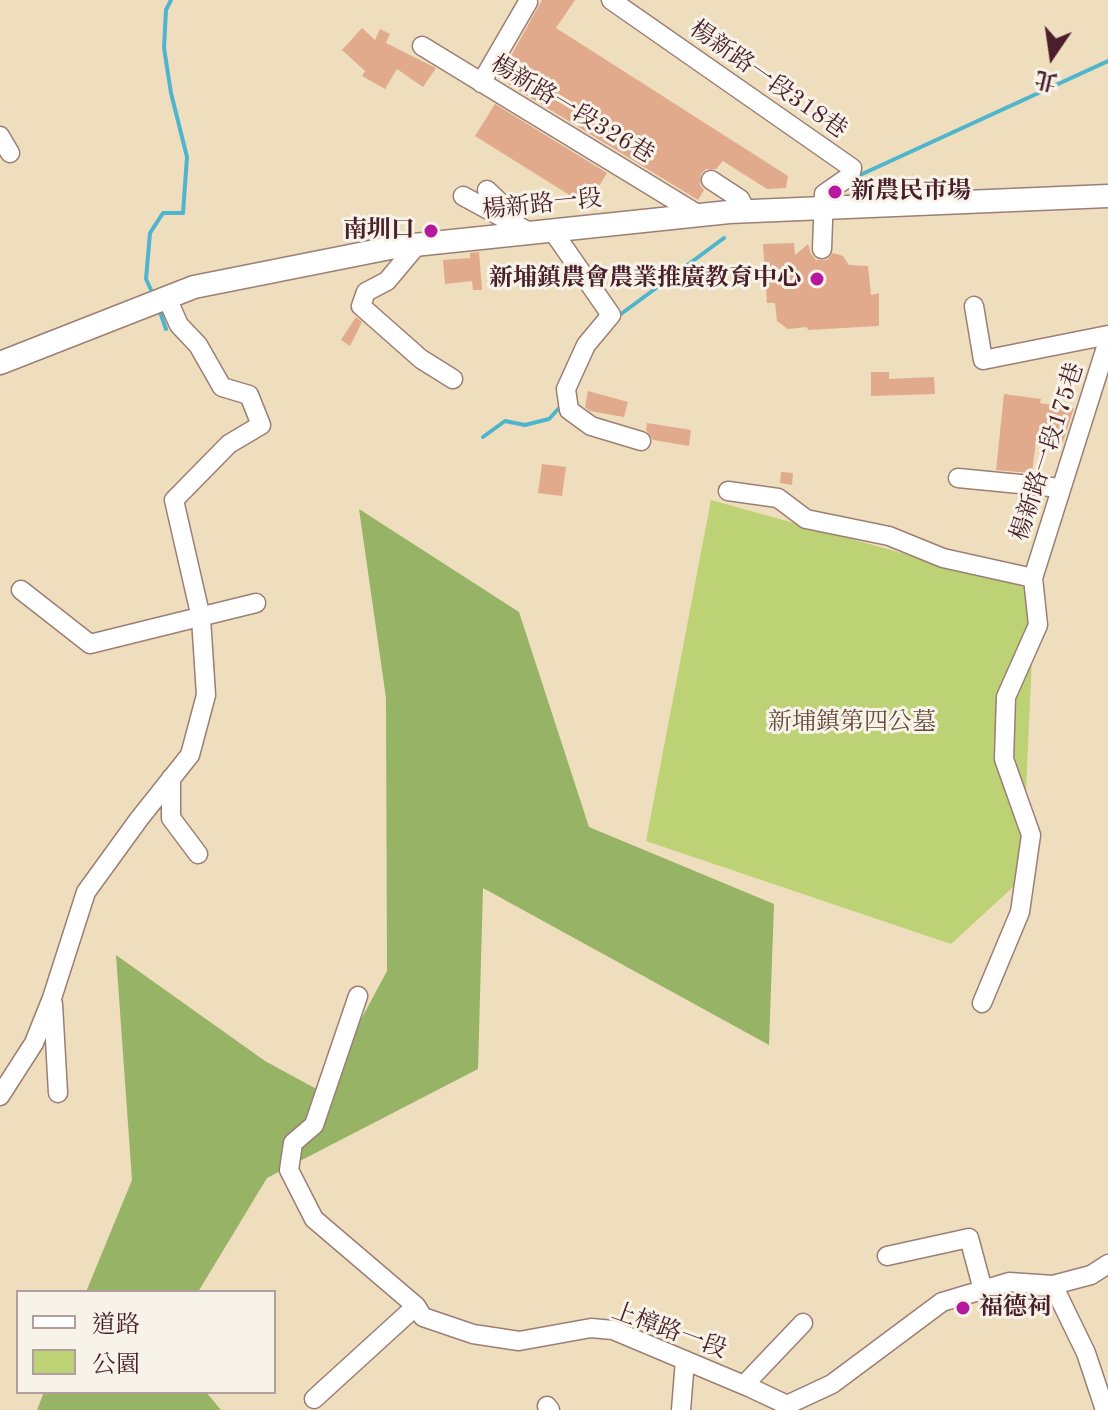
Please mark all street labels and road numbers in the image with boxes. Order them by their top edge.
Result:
street label: 楊新路一段318巷 [684,15,852,145]
street label: 楊新路一段326巷 [485,50,659,170]
street label: 楊新路一段 [481,184,603,226]
street label: 楊新路一段175巷 [1006,359,1090,545]
street label: 上樟路一段 [608,1297,730,1365]

